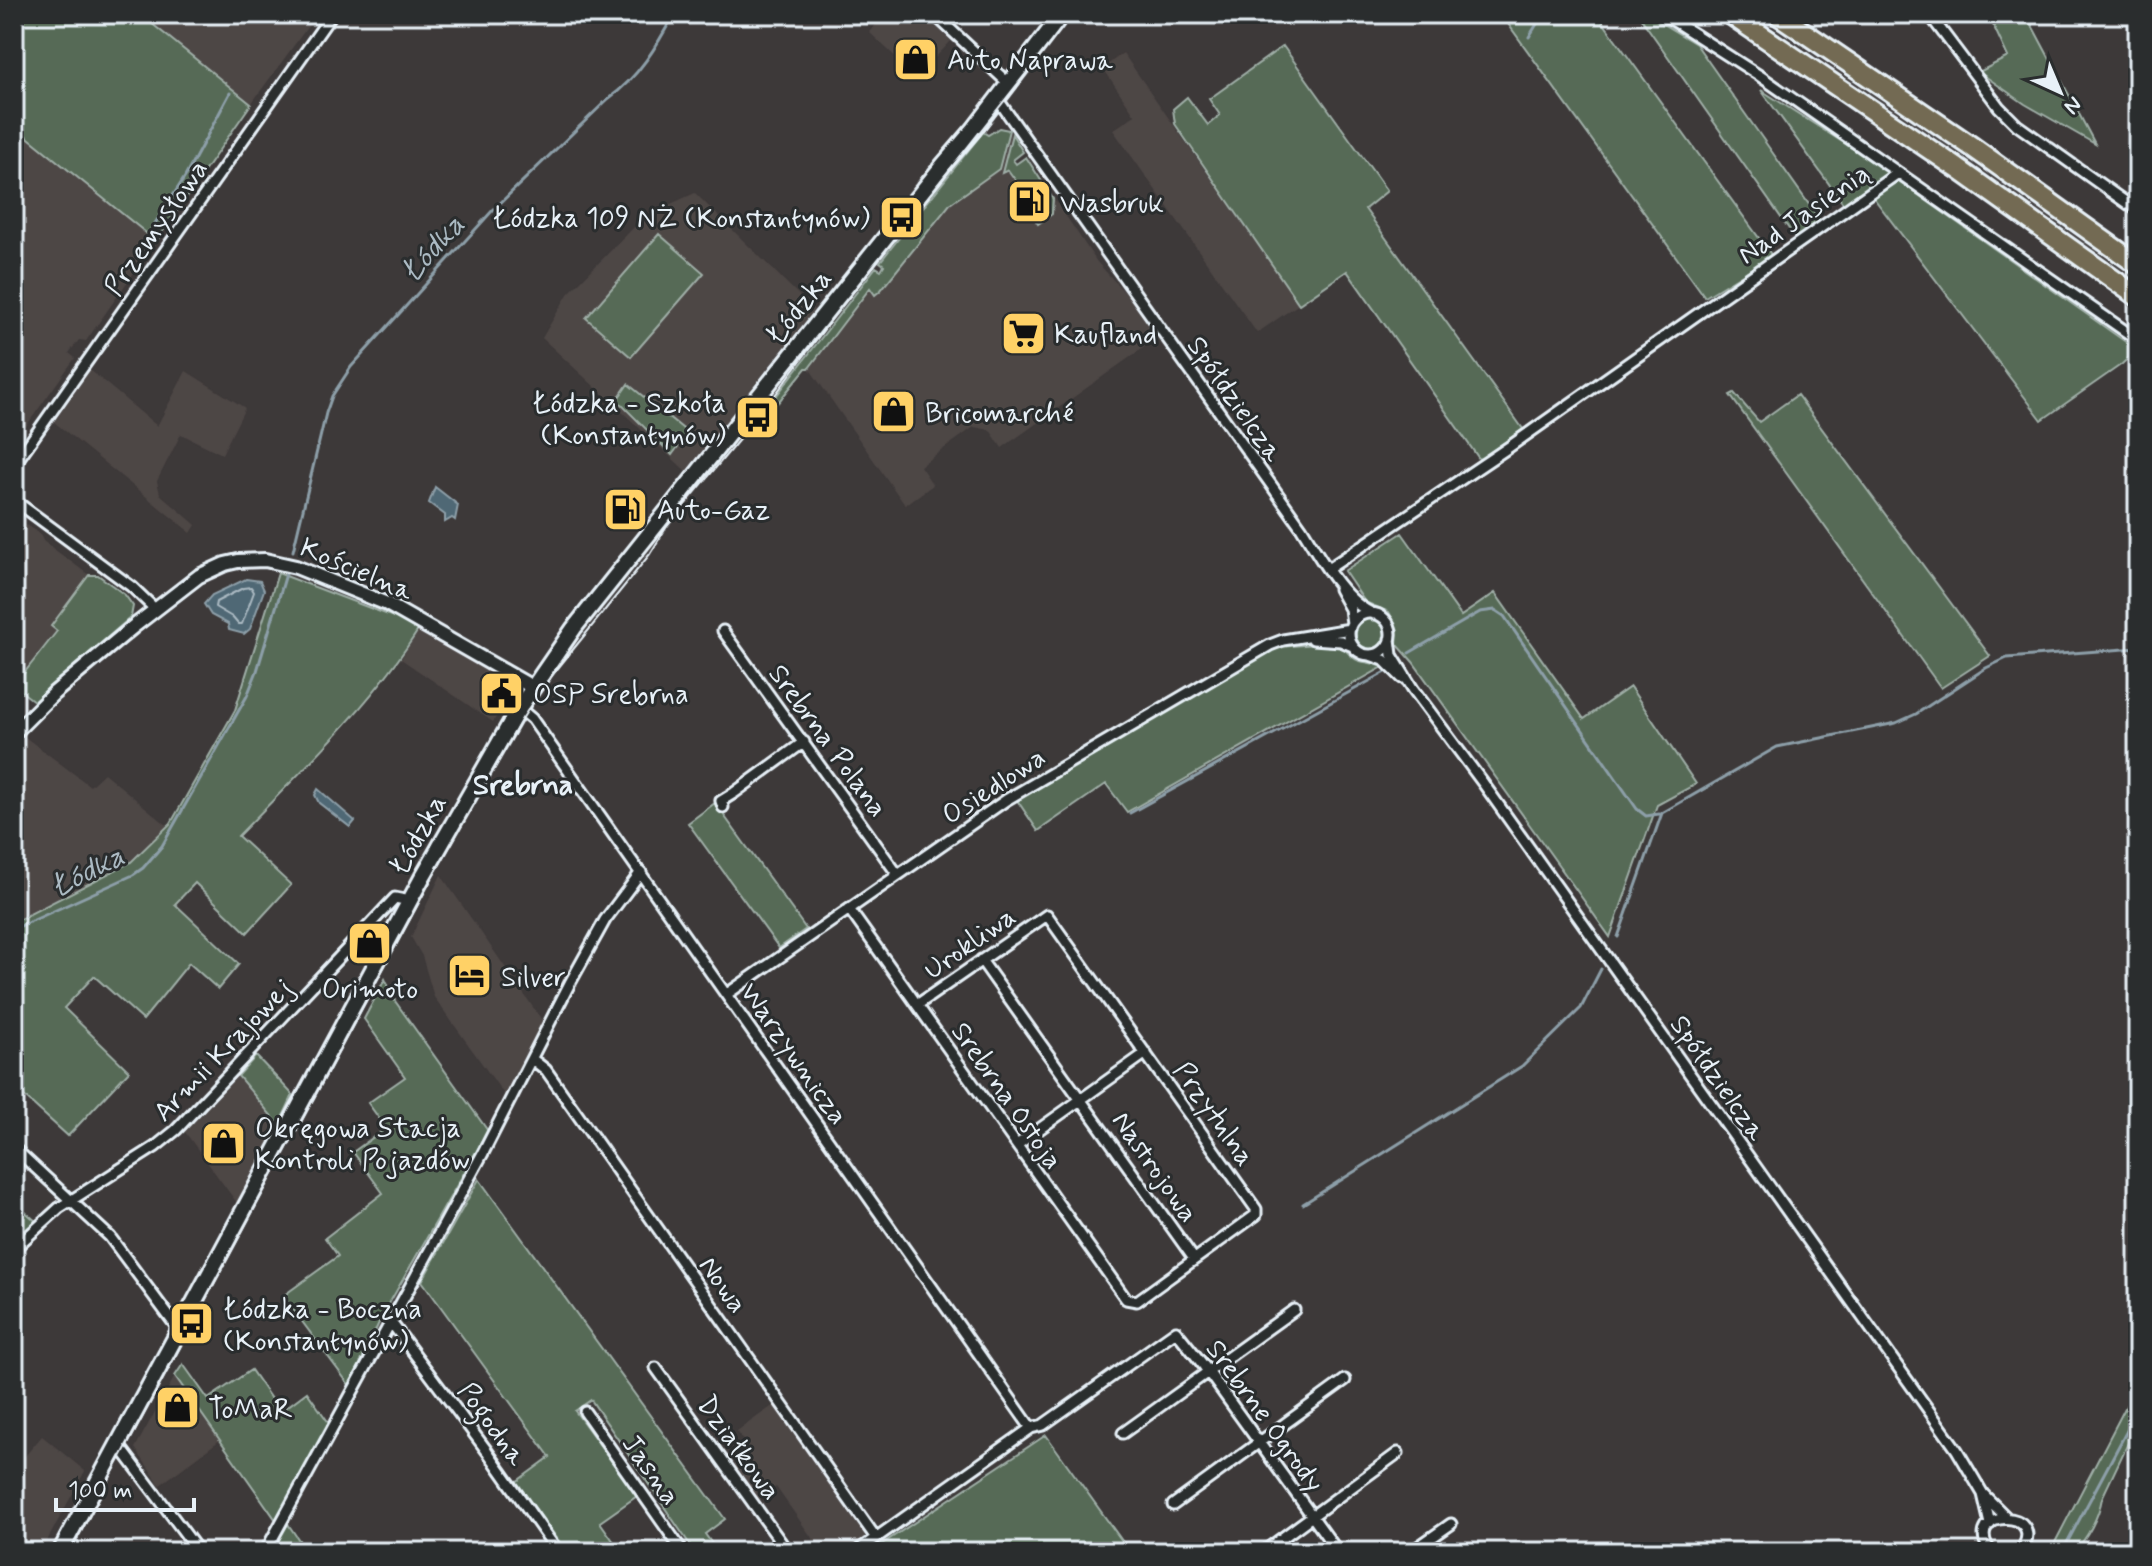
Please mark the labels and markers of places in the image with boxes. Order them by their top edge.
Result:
shop icon: Auto Naprawa [892,35,940,83]
place label: Auto Naprawa [947,43,1113,80]
fuel station icon: Wasbruk [1005,178,1053,226]
place label: Wasbruk [1060,186,1164,223]
bus stop icon: Łódzka 109 NŻ (Konstantynów) [877,193,925,241]
place label: Łódzka 109 NŻ (Konstantynów) [492,201,870,238]
supermarket icon: Kaufland [999,309,1047,357]
place label: Kaufland [1054,317,1157,354]
place label: Łódzka - Szkoła (Konstantynów) [532,386,726,455]
shop icon: Bricomarché [870,388,918,436]
bus stop icon: Łódzka - Szkoła (Konstantynów) [733,394,781,442]
place label: Bricomarché [925,396,1074,433]
fuel station icon: Auto-Gaz [602,485,650,533]
place label: Auto-Gaz [657,493,770,530]
public building icon: OSP Srebrna [478,669,526,717]
place label: OSP Srebrna [533,677,689,714]
shop icon: Orimoto [346,919,394,967]
hotel icon: Silver [446,952,494,1000]
place label: Silver [501,960,566,997]
place label: Orimoto [322,972,418,1009]
place label: Okręgowa Stacja Kontroli Pojazdów [255,1111,470,1180]
shop icon: Okręgowa Stacja Kontroli Pojazdów [200,1119,248,1167]
place label: Łódzka - Boczna (Konstantynów) [223,1292,422,1361]
bus stop icon: Łódzka - Boczna (Konstantynów) [168,1300,216,1348]
shop icon: ToMaR [153,1384,201,1432]
place label: ToMaR [208,1392,292,1429]

